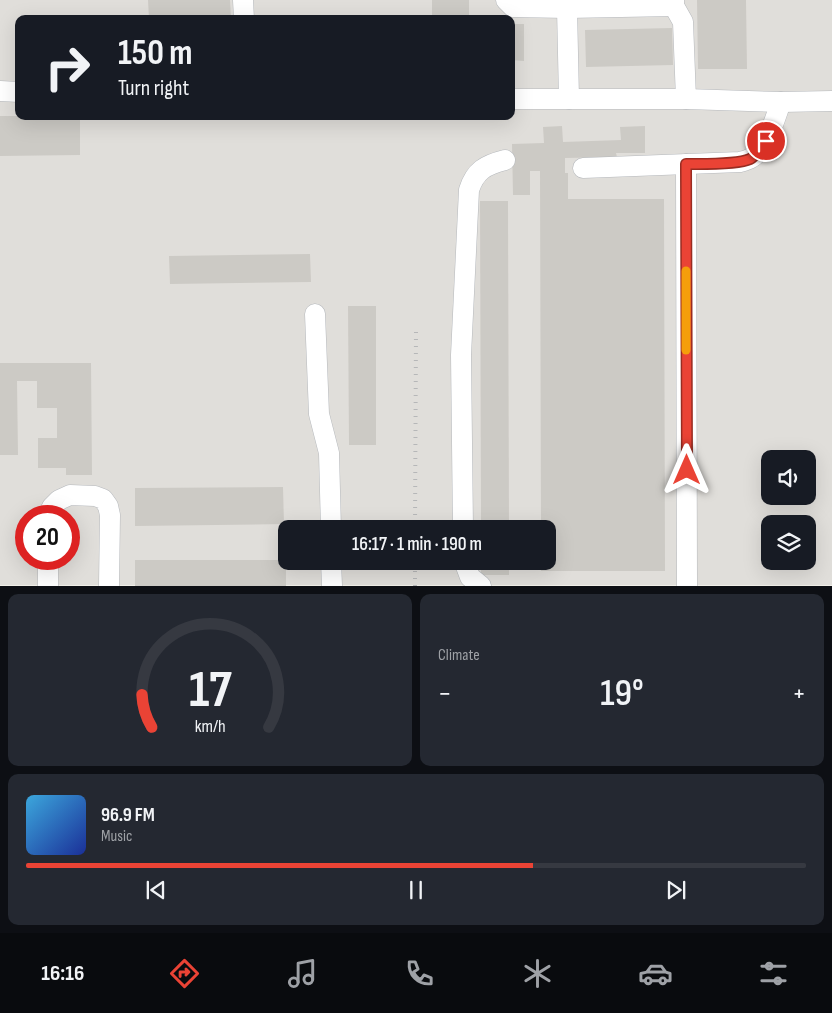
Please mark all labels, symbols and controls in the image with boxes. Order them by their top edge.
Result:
text: 150 m [118,32,192,75]
icon: right [35,35,100,100]
text: Turn right [118,75,189,102]
pin [745,120,787,162]
icon: arrive [752,127,780,155]
position arrow [660,443,712,495]
map controls [761,450,816,570]
button: sound [761,450,816,505]
speed limit sign: 20 [15,505,80,570]
button: layers [761,515,816,570]
text: 16:17 · 1 min · 190 m [352,533,482,556]
text: Climate [438,646,480,665]
text: 17 [189,659,232,722]
text: 19° [600,671,644,716]
text: − [438,677,452,710]
text: + [792,677,806,710]
text: km/h [195,716,225,737]
text: 96.9 FM [101,804,155,827]
text: Music [101,827,132,846]
icon: previous [142,876,170,904]
icon: pause [402,876,430,904]
icon: next [662,876,690,904]
icon: directions [167,956,202,991]
icon: music [285,956,320,991]
icon: phone [402,956,437,991]
icon: climate [520,956,555,991]
icon: car [638,956,673,991]
icon: filters [756,956,791,991]
text: 16:16 [41,960,84,987]

